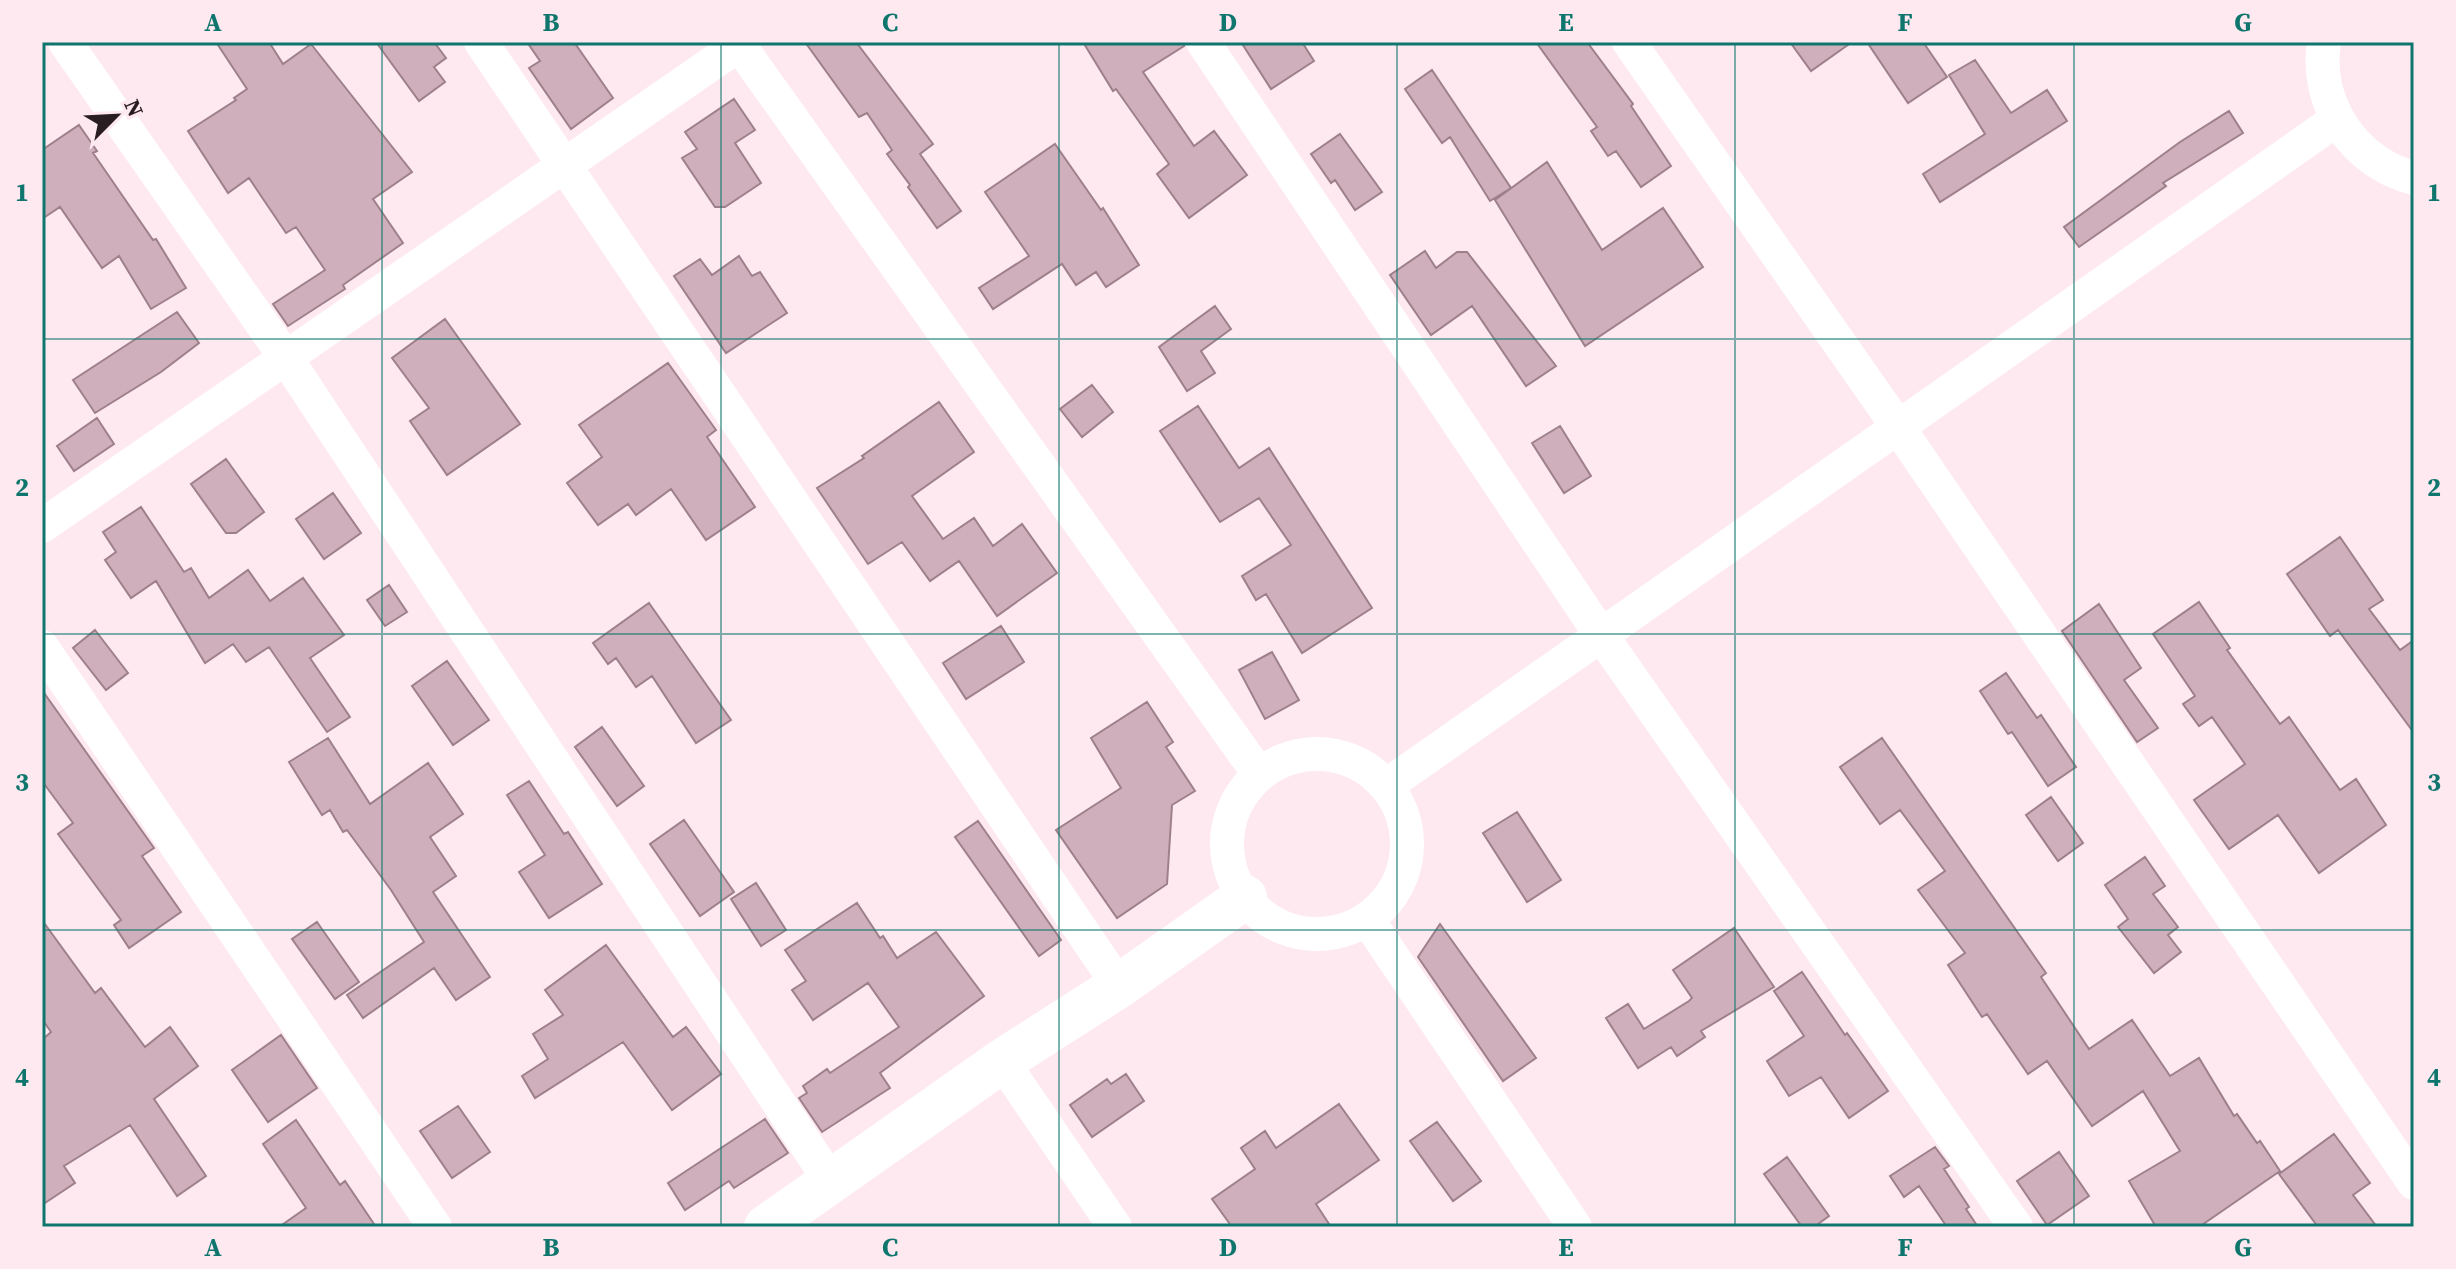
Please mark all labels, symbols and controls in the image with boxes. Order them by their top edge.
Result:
text: A [204,4,222,40]
text: B [543,4,560,40]
text: C [882,4,898,40]
text: D [1219,4,1237,40]
text: E [1558,4,1574,40]
text: F [1897,4,1913,40]
text: G [2234,4,2252,40]
north arrow [76,76,156,156]
text: N [117,94,151,121]
text: 1 [15,174,29,210]
text: 1 [2427,174,2441,210]
text: 2 [15,469,29,505]
text: 2 [2427,469,2441,505]
text: 3 [15,764,29,800]
text: 3 [2427,764,2441,800]
text: 4 [15,1059,29,1095]
text: 4 [2427,1059,2441,1095]
text: A [204,1229,222,1265]
text: B [543,1229,560,1265]
text: C [882,1229,898,1265]
text: D [1219,1229,1237,1265]
text: E [1558,1229,1574,1265]
text: F [1897,1229,1913,1265]
text: G [2234,1229,2252,1265]

